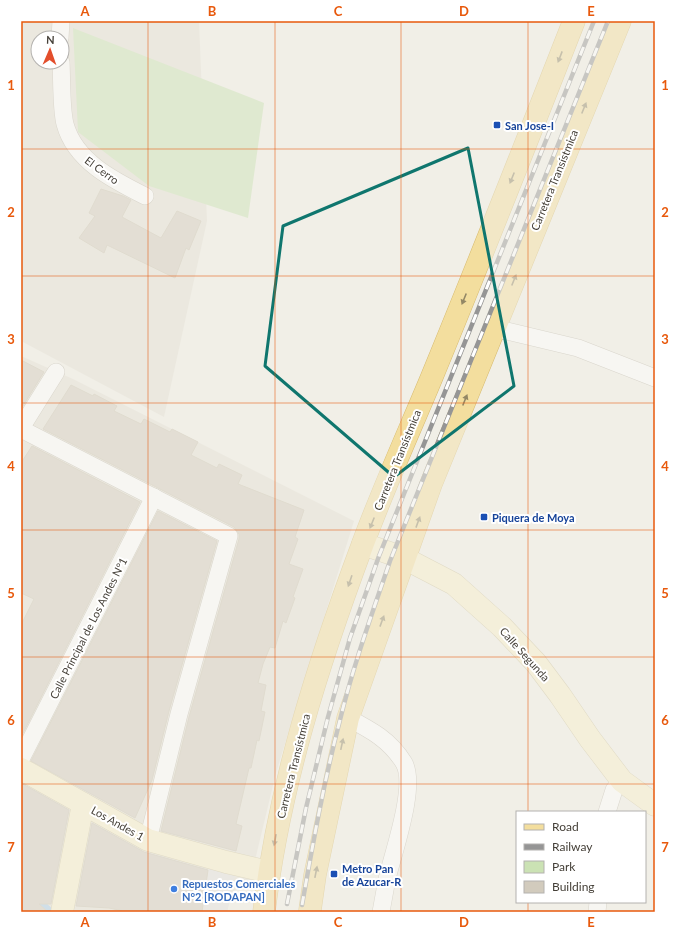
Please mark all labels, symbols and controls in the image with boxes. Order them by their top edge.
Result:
text: A [79,3,90,19]
text: B [208,3,217,19]
text: C [334,3,343,19]
text: D [459,3,469,19]
text: E [587,3,595,19]
north arrow [30,30,70,70]
text: N [46,33,55,46]
one-way arrow [557,52,563,63]
text: 1 [7,77,15,93]
text: 1 [661,77,669,93]
one-way arrow [581,102,587,113]
place label: San Jose-I [505,119,554,132]
marker: San Jose-I [492,120,502,130]
street label: Carretera Transístmica [528,128,580,232]
street label: El Cerro [82,153,122,187]
one-way arrow [508,173,514,185]
text: 2 [7,204,15,220]
text: 2 [661,204,669,220]
one-way arrow [510,274,517,286]
one-way arrow [460,293,466,305]
text: 3 [7,331,15,347]
text: 3 [661,331,669,347]
one-way arrow [462,394,468,406]
street label: Carretera Transístmica [371,408,423,512]
text: 4 [7,458,15,474]
text: 4 [661,458,669,474]
place label: Piquera de Moya [492,511,575,524]
marker: Piquera de Moya [479,512,489,522]
one-way arrow [415,515,421,527]
one-way arrow [368,517,374,529]
street label: Calle Principal de Los Andes N°1 [47,555,129,701]
one-way arrow [346,575,352,587]
text: 5 [7,585,15,601]
text: 5 [661,585,669,601]
one-way arrow [379,614,385,626]
street label: Calle Segunda [497,624,553,684]
text: 6 [7,712,15,728]
street label: Carretera Transístmica [274,712,312,820]
text: 6 [661,712,669,728]
one-way arrow [339,738,345,750]
street label: Los Andes 1 [89,803,147,843]
legend [516,811,646,903]
text: Road [552,819,579,834]
one-way arrow [272,834,278,846]
text: 7 [7,839,15,855]
text: Railway [552,839,593,854]
text: 7 [661,839,669,855]
text: Park [552,859,576,874]
place label: Metro Pan de Azucar-R [342,862,402,888]
one-way arrow [313,865,319,878]
marker: Metro Pan de Azucar-R [329,869,339,879]
place label: Repuestos Comerciales N°2 [RODAPAN] [182,877,295,903]
text: Building [552,879,595,894]
marker: Repuestos Comerciales N°2 [RODAPAN] [169,884,179,894]
text: A [79,914,90,930]
text: B [208,914,217,930]
text: C [334,914,343,930]
text: D [459,914,469,930]
text: E [587,914,595,930]

